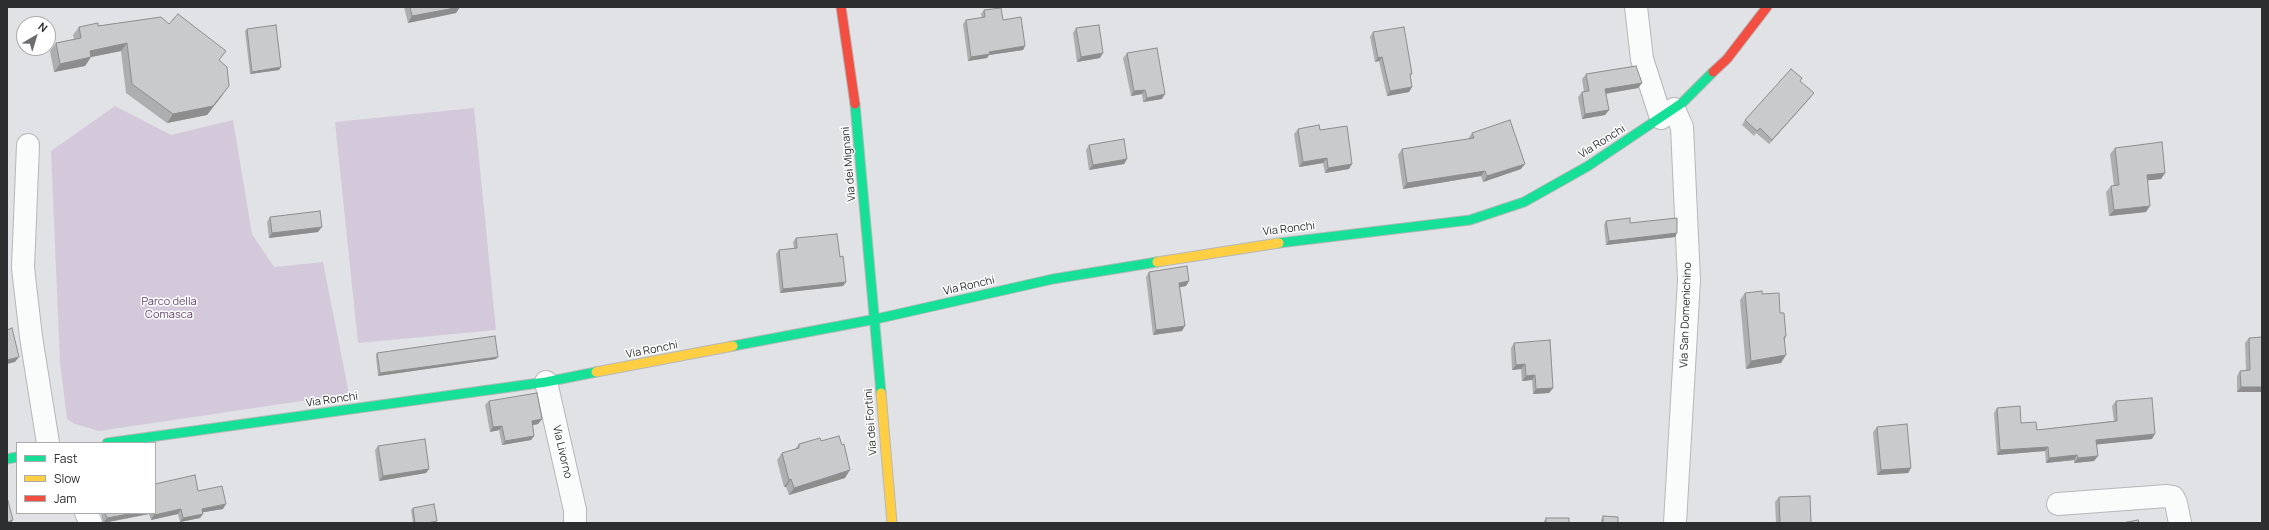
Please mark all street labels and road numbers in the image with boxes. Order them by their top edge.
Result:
street label: Via Ronchi [1576,123,1628,161]
street label: Via dei Mignani [839,126,859,202]
street label: Via Ronchi [1262,219,1316,239]
street label: Via San Domenichino [1678,262,1694,368]
street label: Via Ronchi [942,274,996,298]
street label: Via Ronchi [625,339,679,361]
street label: Via dei Fortini [862,388,880,456]
street label: Via Ronchi [305,390,359,410]
street label: Via Livorno [549,424,575,480]

